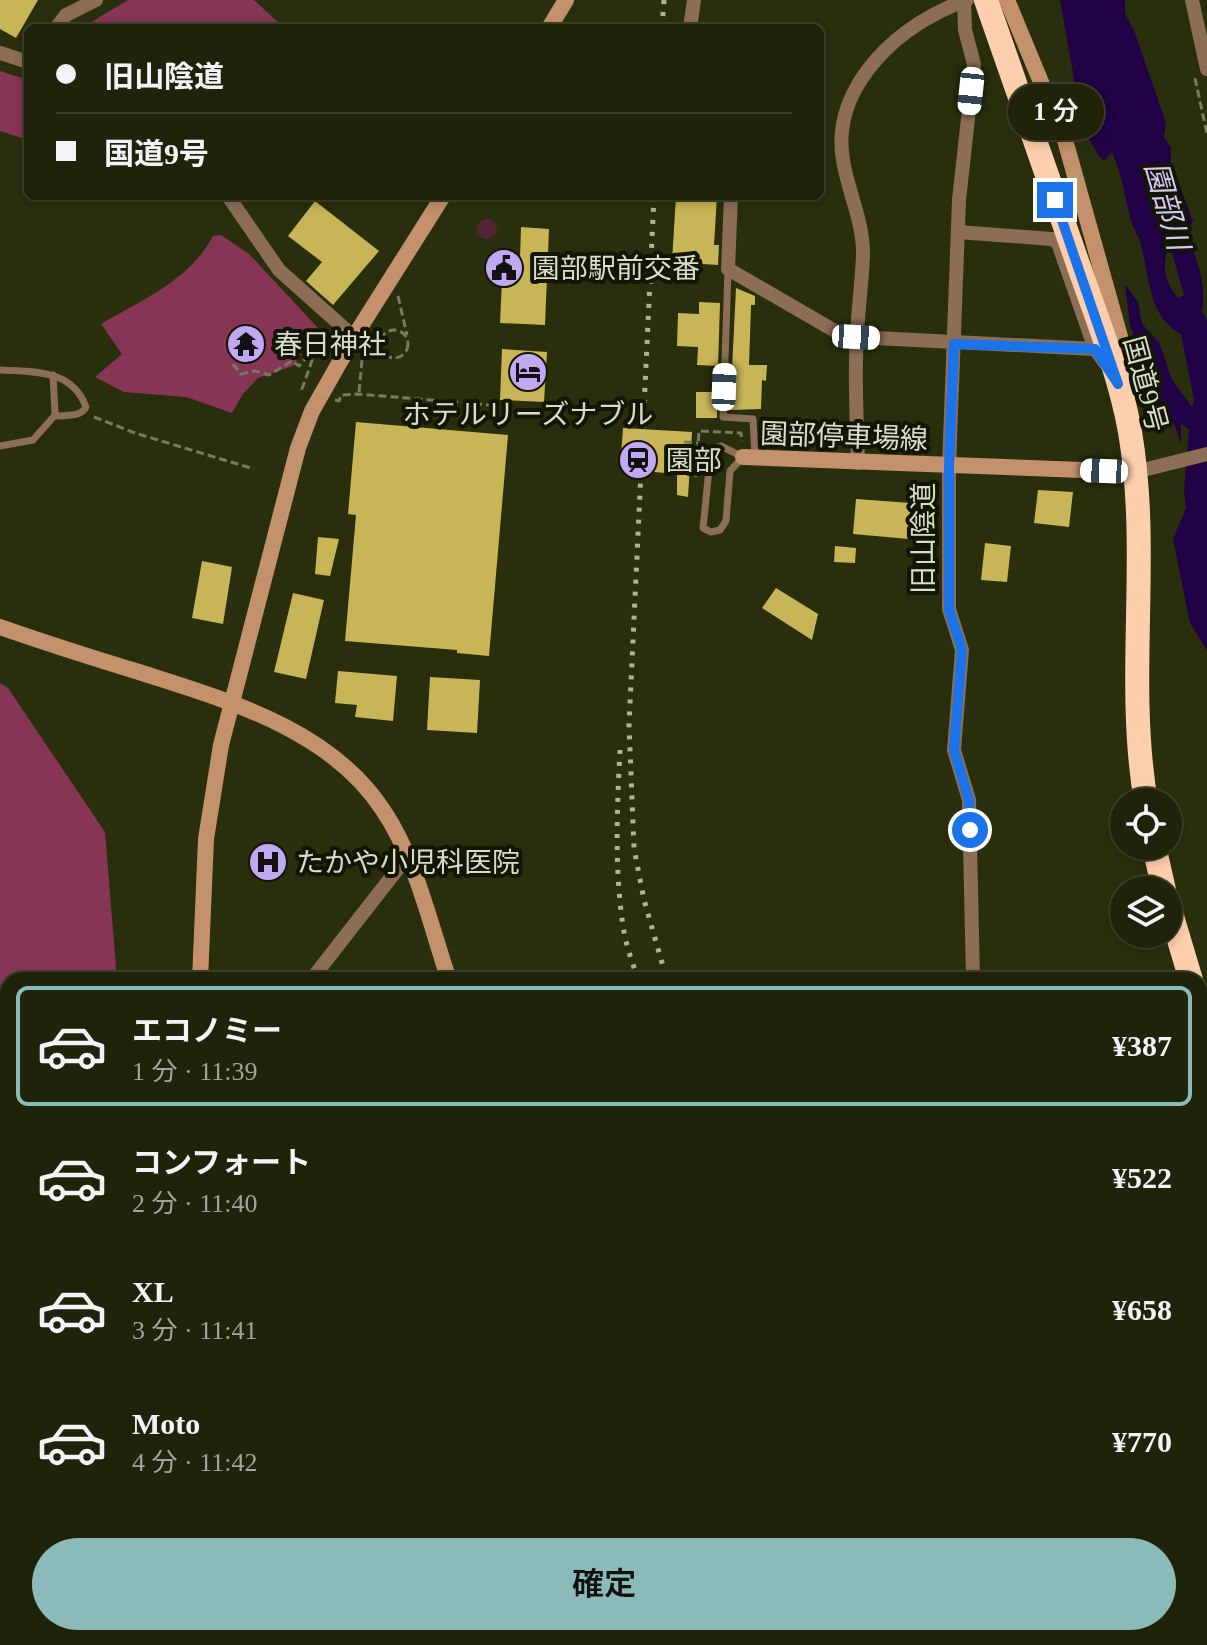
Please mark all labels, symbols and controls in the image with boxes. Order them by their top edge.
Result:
text: 旧山陰道 [104,60,224,93]
car [957,66,985,116]
callout: 1 分 [1007,84,1103,140]
text: 1 分 [1033,97,1079,126]
text: 国道9号 [104,137,209,170]
water label: 園部川 [1139,158,1197,257]
route end [1037,182,1073,218]
public building icon: 園部駅前交番 [483,247,525,289]
place label: 園部駅前交番 [532,253,700,284]
temple icon: 春日神社 [225,323,267,365]
car [831,324,881,350]
place label: 春日神社 [274,329,386,360]
street label: 国道9号 [1118,333,1173,435]
hotel icon: ホテルリーズナブル [507,351,549,393]
car [711,363,737,411]
place label: ホテルリーズナブル [403,399,653,430]
street label: 園部停車場線 [759,418,928,455]
station icon: 園部 [617,439,659,481]
place label: 園部 [666,445,722,476]
car [1080,458,1128,484]
street label: 旧山陰道 [908,482,939,594]
map controls [1110,788,1182,948]
button: locate [1110,788,1182,860]
route start [952,812,988,848]
hospital icon: たかや小児科医院 [247,841,289,883]
place label: たかや小児科医院 [296,847,520,878]
button: layers [1110,876,1182,948]
icon: car [36,1010,108,1082]
text: エコノミー [132,1014,282,1047]
text: ¥387 [1112,1029,1172,1062]
text: 1 分 · 11:39 [132,1057,257,1086]
icon: car [36,1142,108,1214]
text: コンフォート [132,1146,311,1179]
text: ¥522 [1112,1161,1172,1194]
text: 2 分 · 11:40 [132,1189,257,1218]
icon: car [36,1274,108,1346]
text: XL [132,1275,174,1308]
text: ¥658 [1112,1293,1172,1326]
text: 3 分 · 11:41 [132,1316,257,1345]
icon: car [36,1406,108,1478]
text: Moto [132,1407,200,1440]
text: ¥770 [1112,1425,1172,1458]
text: 4 分 · 11:42 [132,1448,257,1477]
button: 確定 [32,1538,1176,1630]

